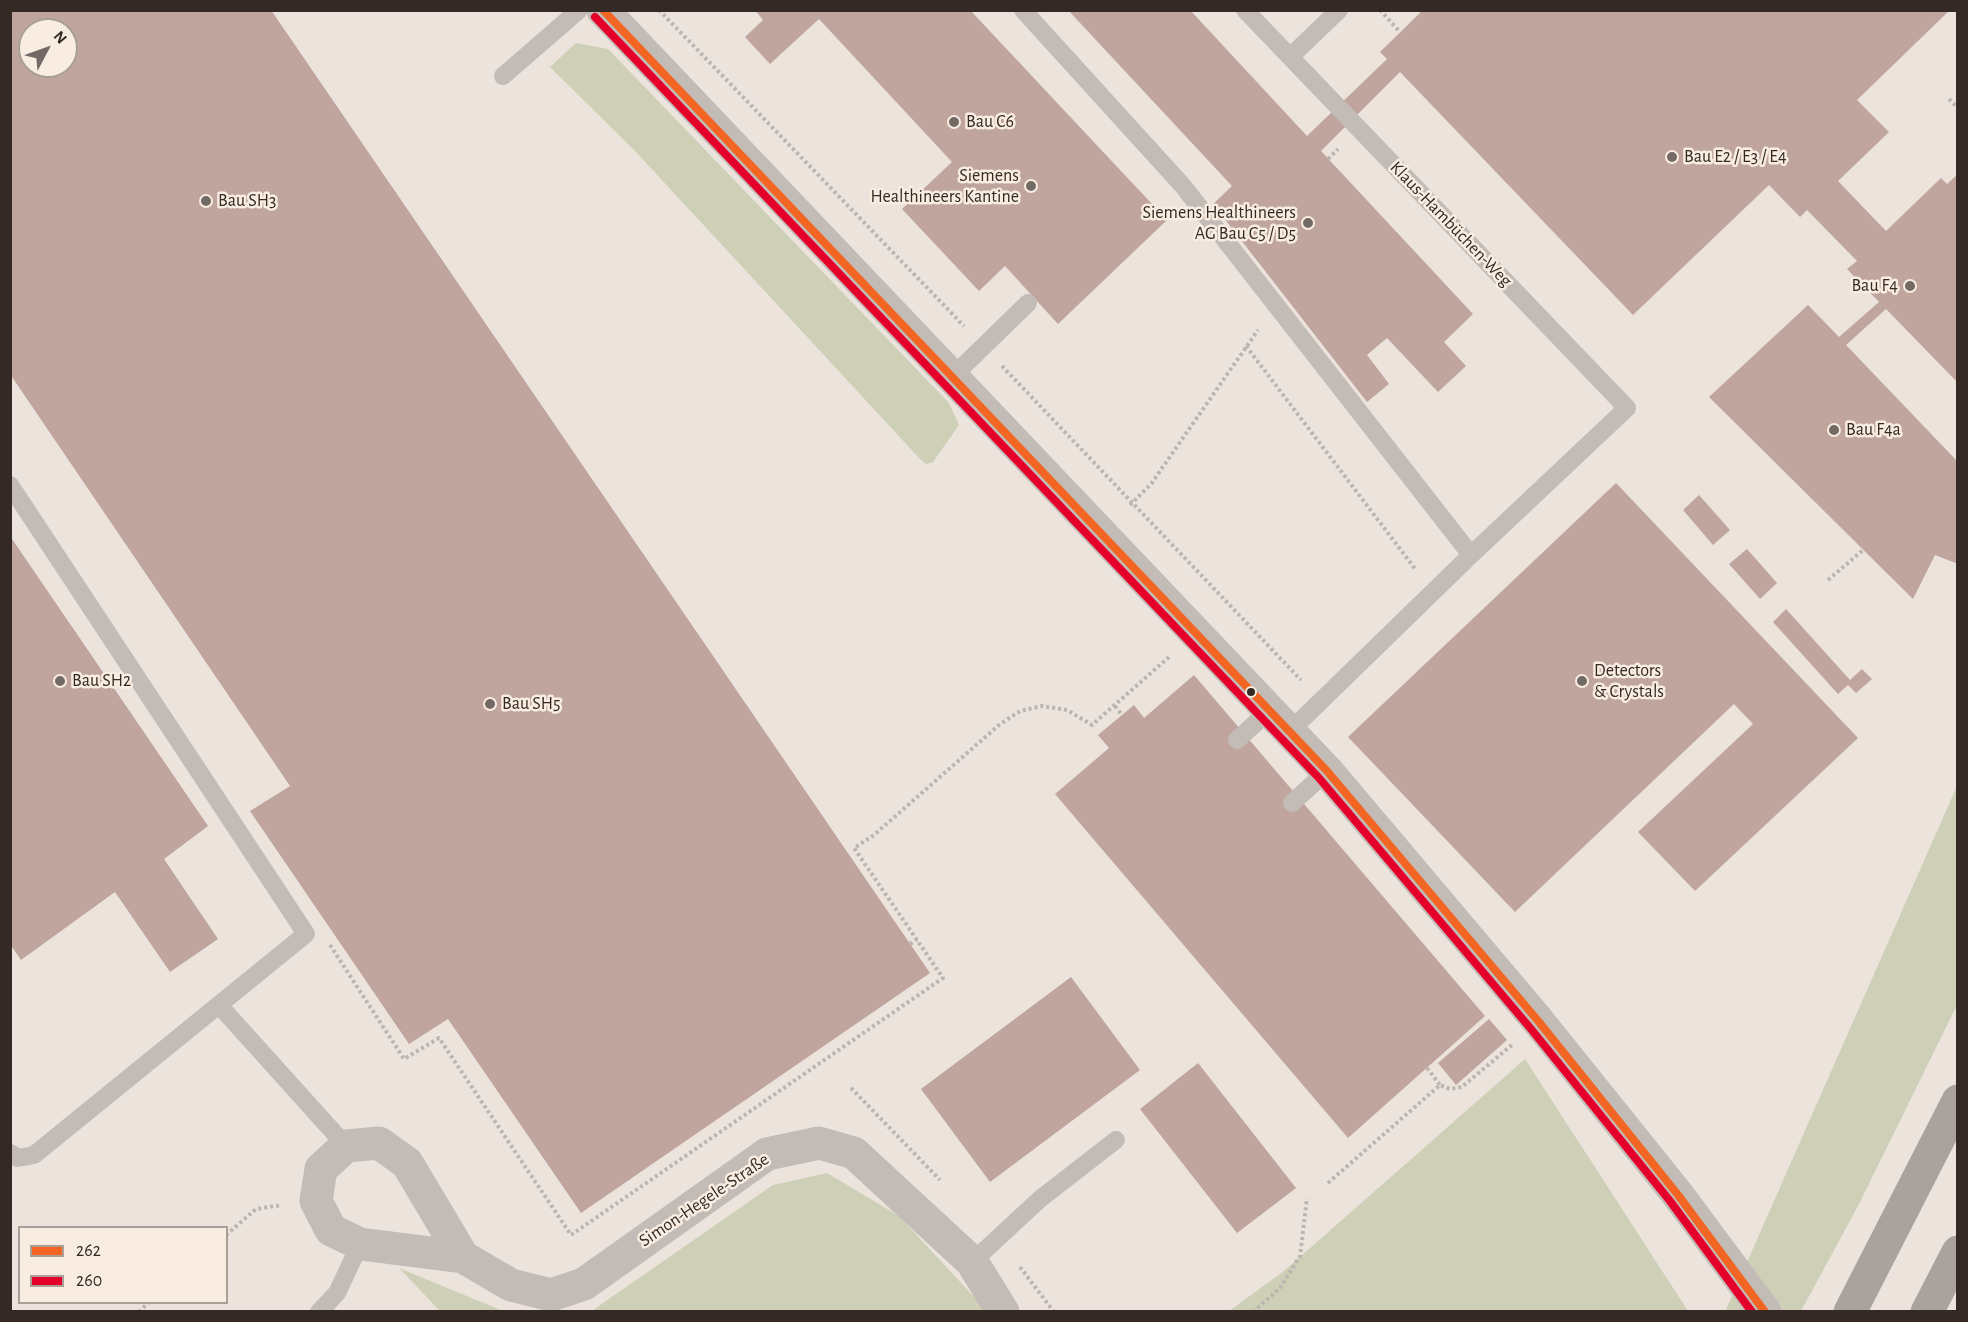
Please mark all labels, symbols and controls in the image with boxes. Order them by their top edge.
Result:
north arrow [18,18,78,78]
text: N [50,28,70,47]
place label: Bau C6 [966,111,1014,133]
marker: Bau C6 [947,115,961,129]
place label: Bau E2 / E3 / E4 [1684,146,1787,168]
marker: Bau E2 / E3 / E4 [1665,150,1679,164]
street label: Klaus-Hambüchen-Weg [1385,157,1517,291]
place label: Siemens Healthineers Kantine [870,165,1019,207]
marker: Siemens Healthineers Kantine [1024,179,1038,193]
place label: Bau SH3 [218,190,276,212]
marker: Bau SH3 [199,194,213,208]
place label: Siemens Healthineers AG Bau C5 / D5 [1142,202,1296,244]
marker: Siemens Healthineers AG Bau C5 / D5 [1301,216,1315,230]
place label: Bau F4 [1851,275,1898,297]
marker: Bau F4 [1903,279,1917,293]
place label: Bau F4a [1846,419,1901,441]
marker: Bau F4a [1827,423,1841,437]
place label: Detectors & Crystals [1594,660,1664,702]
place label: Bau SH2 [72,670,131,692]
marker: Bau SH2 [53,674,67,688]
marker: Detectors & Crystals [1575,674,1589,688]
unlabelled marker [1245,686,1257,698]
place label: Bau SH5 [502,693,560,715]
marker: Bau SH5 [483,697,497,711]
street label: Simon-Hegele-Straße [635,1149,773,1251]
legend [18,1226,228,1304]
text: 262 [76,1242,101,1260]
text: 260 [76,1272,102,1290]

